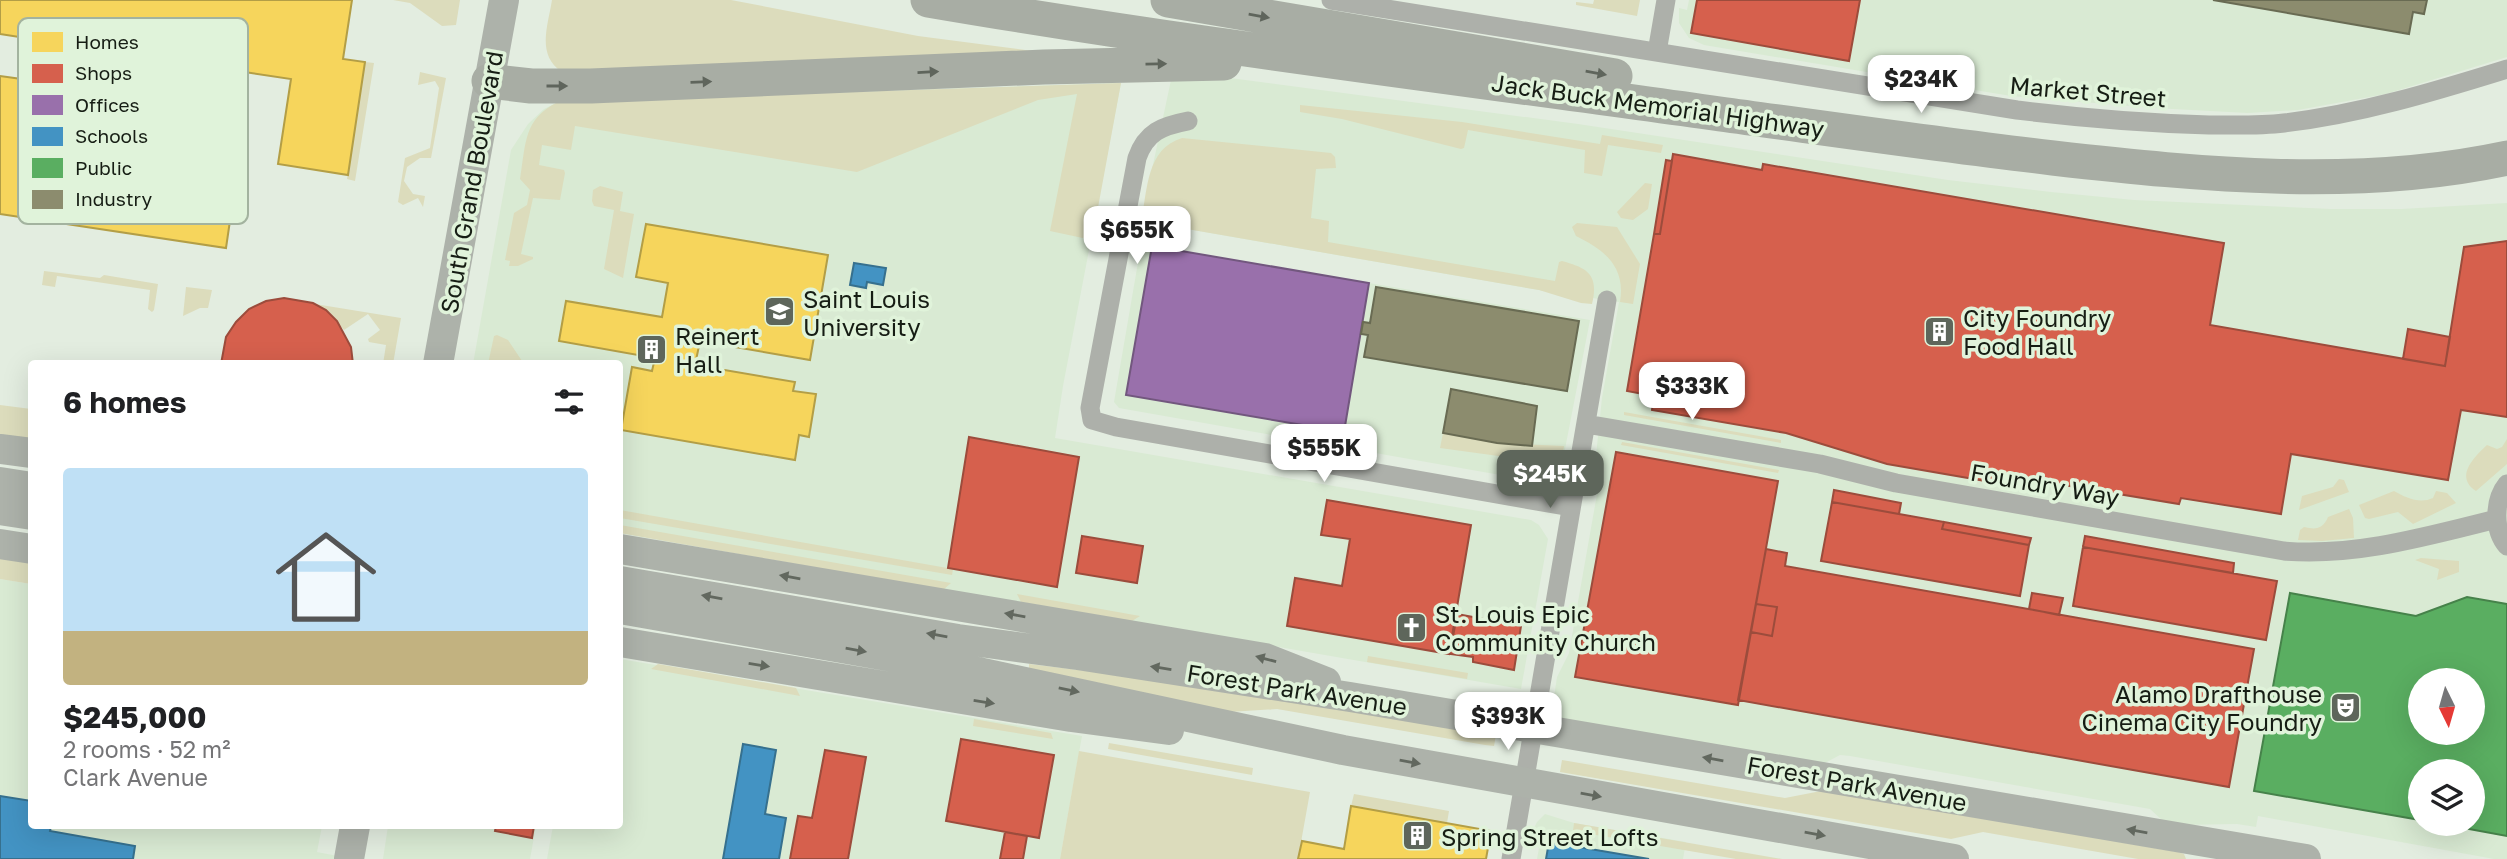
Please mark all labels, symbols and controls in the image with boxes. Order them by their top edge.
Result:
one-way arrow [1248,10,1270,21]
legend [18,18,248,224]
text: Homes [75,30,139,53]
street label: South Grand Boulevard [434,49,508,315]
pin: $234K [1872,55,1970,115]
one-way arrow [1145,59,1167,70]
text: Shops [75,61,132,84]
text: $234K [1884,64,1958,92]
one-way arrow [918,67,940,78]
street label: Jack Buck Memorial Highway [1490,67,1826,143]
one-way arrow [1586,68,1608,79]
street label: Market Street [2008,70,2168,112]
one-way arrow [690,76,712,87]
one-way arrow [546,80,568,92]
text: Offices [75,93,140,116]
text: Schools [75,124,148,147]
text: Public [75,156,132,179]
text: Industry [75,187,152,210]
pin: $655K [1088,206,1186,266]
text: $655K [1100,215,1174,243]
place label: Saint Louis University [803,284,930,341]
school or university icon: Saint Louis University [763,295,797,329]
place label: City Foundry Food Hall [1963,303,2111,360]
building icon: City Foundry Food Hall [1923,314,1957,348]
place label: Reinert Hall [675,321,760,378]
building icon: Reinert Hall [635,332,669,366]
pin: $333K [1643,362,1741,422]
text: $333K [1655,371,1729,399]
icon: filters [550,383,588,421]
text: 6 homes [63,384,186,420]
pin: $555K [1275,424,1373,484]
text: $555K [1287,433,1361,461]
pin: $245K [1501,450,1599,510]
street label: Foundry Way [1968,457,2122,511]
text: $245K [1513,459,1587,487]
icon: home [263,514,389,640]
one-way arrow [779,571,801,582]
one-way arrow [701,591,723,602]
place label: St. Louis Epic Community Church [1435,599,1656,656]
one-way arrow [1004,609,1026,620]
church icon: St. Louis Epic Community Church [1395,610,1429,644]
one-way arrow [926,629,948,640]
one-way arrow [845,645,867,656]
one-way arrow [1255,653,1277,664]
street label: Forest Park Avenue [1185,657,1409,721]
one-way arrow [748,660,770,671]
one-way arrow [1150,662,1172,673]
north arrow [2408,668,2485,746]
map controls [2408,668,2485,836]
place label: Alamo Drafthouse Cinema City Foundry [2081,679,2322,736]
one-way arrow [1058,685,1080,696]
theatre icon: Alamo Drafthouse Cinema City Foundry [2328,690,2362,724]
pin: $393K [1459,692,1557,752]
one-way arrow [973,697,995,708]
text: $245,000 [63,699,207,735]
text: $393K [1471,701,1545,729]
text: 2 rooms · 52 m² [63,735,230,763]
street label: Forest Park Avenue [1745,749,1969,817]
one-way arrow [1702,753,1724,764]
one-way arrow [1399,757,1421,768]
button: layers [2408,759,2485,836]
text: Clark Avenue [63,763,208,791]
one-way arrow [1580,790,1602,801]
building icon: Spring Street Lofts [1401,819,1435,853]
place label: Spring Street Lofts [1441,822,1658,851]
one-way arrow [2126,825,2148,836]
one-way arrow [1804,829,1826,840]

